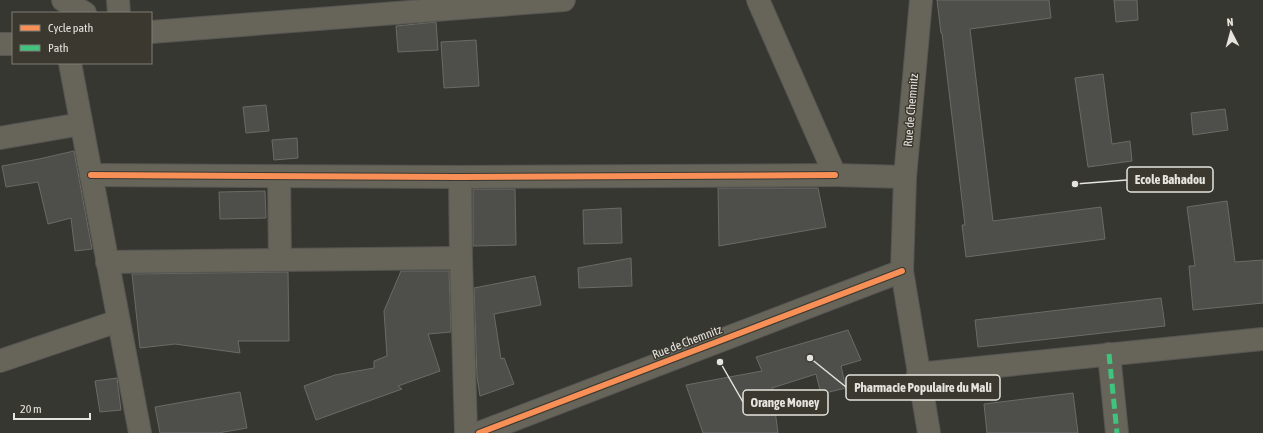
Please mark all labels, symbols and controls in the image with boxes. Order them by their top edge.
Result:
legend [12,12,152,64]
north arrow [1211,12,1251,52]
text: N [1226,16,1234,28]
text: Cycle path [48,21,93,35]
text: Path [48,41,69,55]
street label: Rue de Chemnitz [901,72,921,147]
callout: Ecole Bahadou [1127,167,1213,192]
text: Ecole Bahadou [1135,172,1205,187]
street label: Rue de Chemnitz [650,322,724,362]
callout: Pharmacie Populaire du Mali [846,375,1000,400]
text: Pharmacie Populaire du Mali [854,380,992,395]
callout: Orange Money [743,390,828,415]
scale bar [14,395,90,421]
text: Orange Money [751,395,820,410]
text: 20 m [20,402,42,416]

